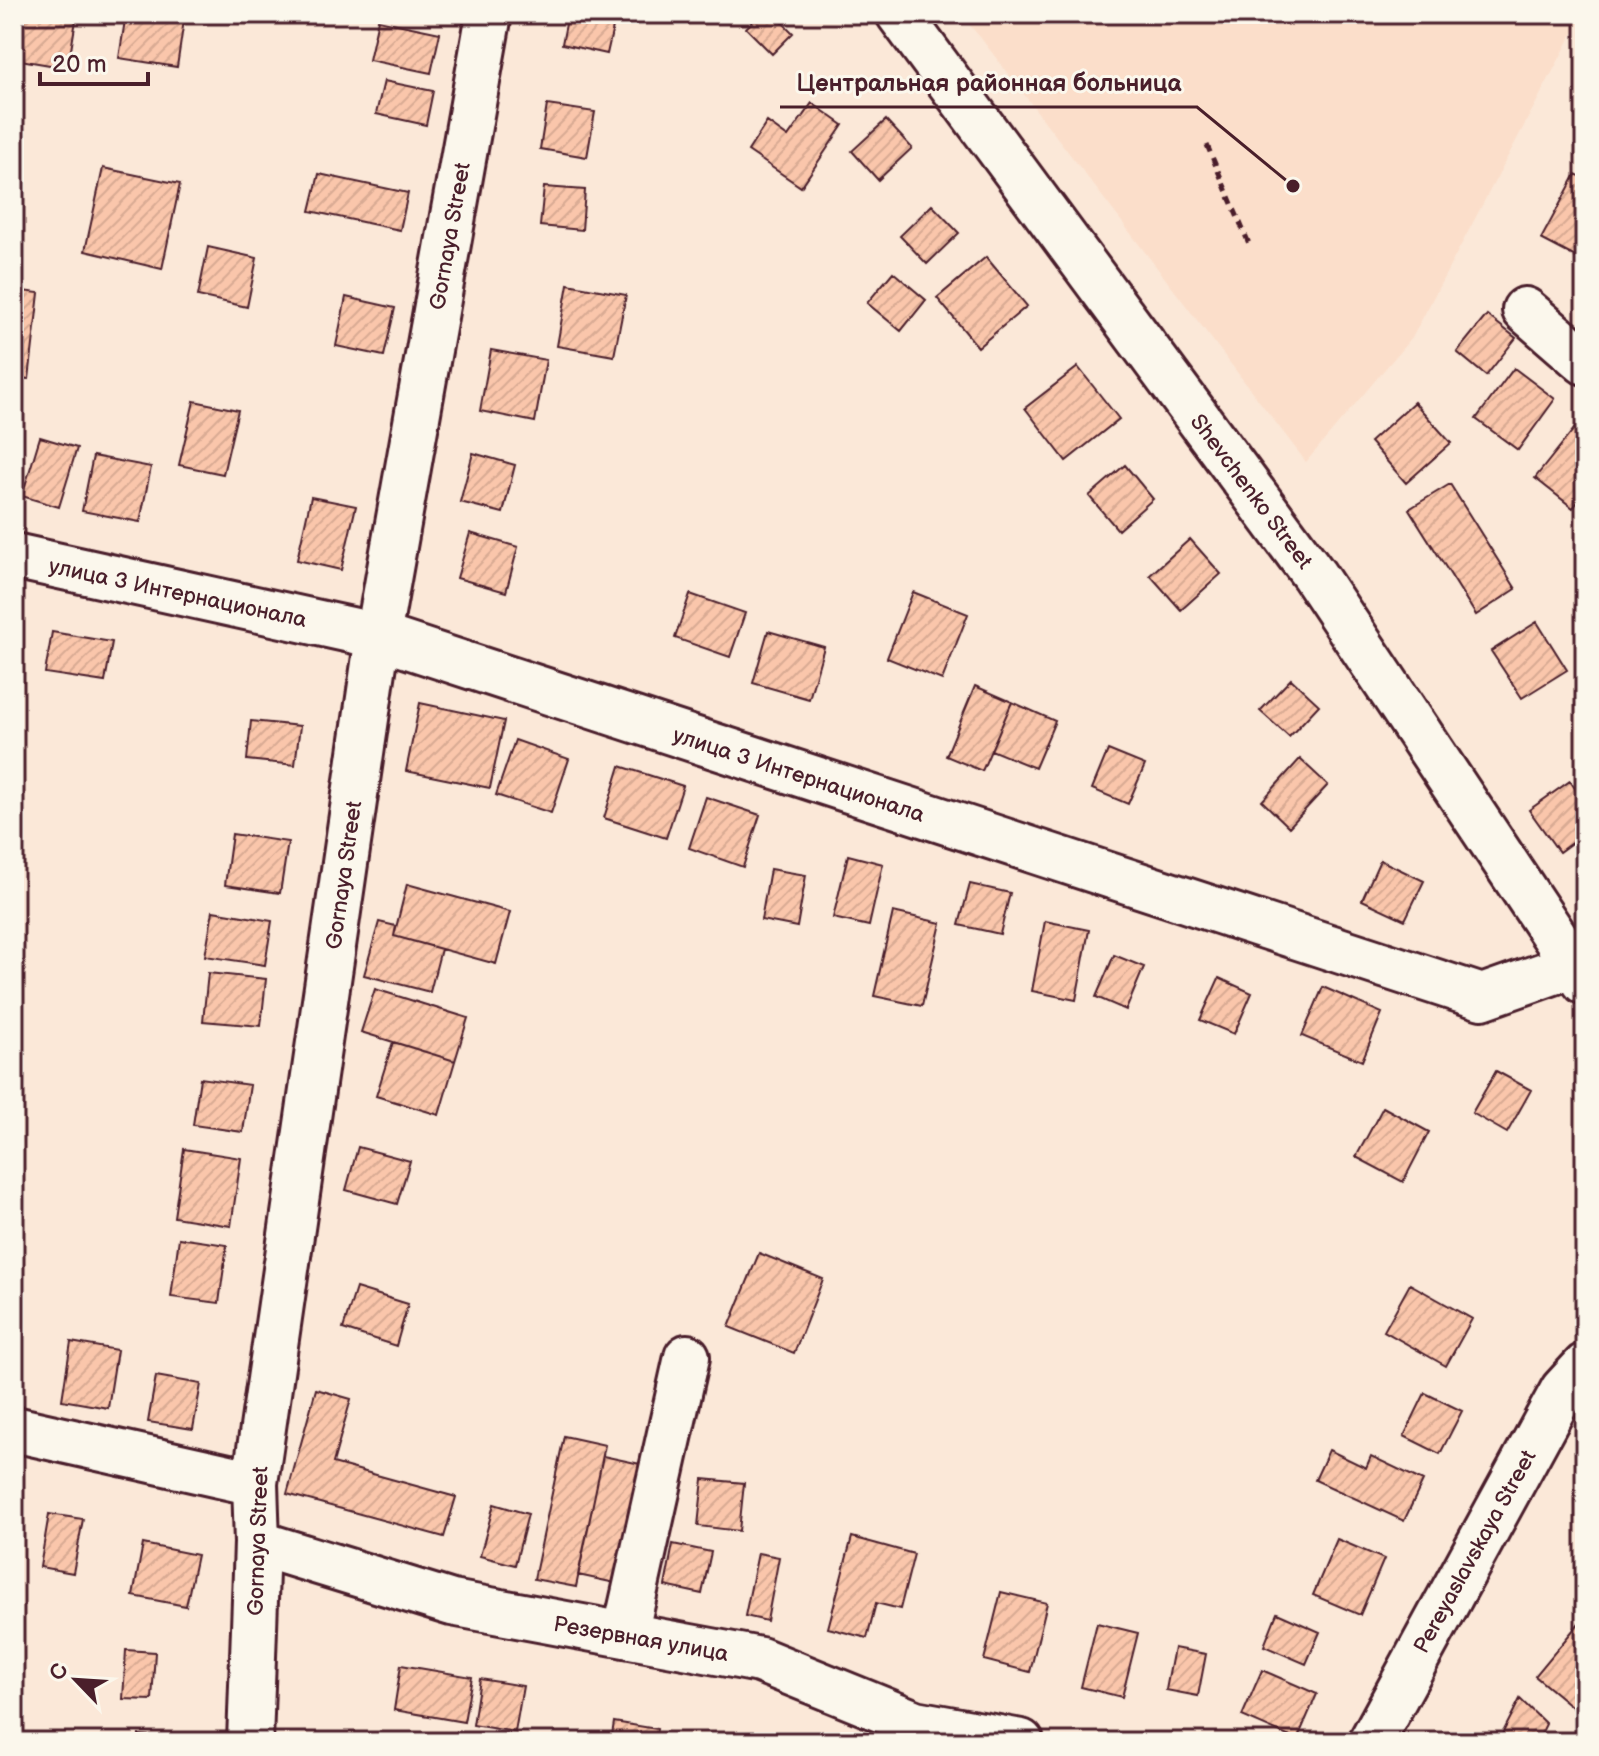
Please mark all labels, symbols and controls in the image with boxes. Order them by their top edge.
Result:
scale bar [40,36,148,86]
text: 20 m [52,50,107,79]
callout: Центральная районная больница [780,59,1197,107]
text: Центральная районная больница [797,69,1182,98]
street label: Gornaya Street [424,160,477,312]
street label: Shevchenko Street [1184,409,1318,575]
street label: улица 3 Интернационала [46,553,309,634]
street label: улица 3 Интернационала [669,722,928,829]
street label: Gornaya Street [321,799,368,951]
street label: Pereyaslavskaya Street [1408,1445,1543,1658]
street label: Gornaya Street [242,1466,275,1616]
street label: Резервная улица [551,1611,730,1668]
north arrow [36,1640,116,1720]
text: С [44,1660,75,1685]

